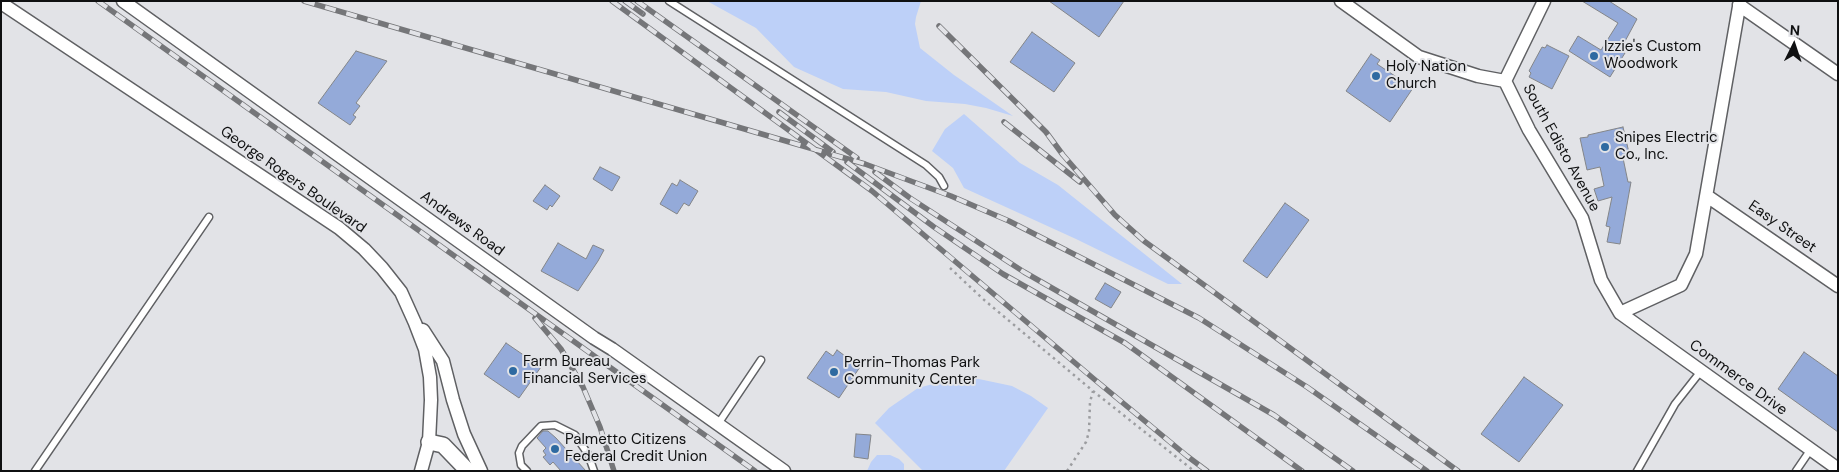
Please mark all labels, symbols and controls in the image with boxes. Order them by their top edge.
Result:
north arrow [1769,20,1819,70]
text: N [1789,21,1801,39]
place label: Izzie's Custom Woodwork [1604,38,1701,73]
marker: Izzie's Custom Woodwork [1588,50,1600,62]
place label: Holy Nation Church [1386,58,1466,93]
marker: Holy Nation Church [1370,70,1382,82]
street label: South Edisto Avenue [1518,81,1604,215]
street label: George Rogers Boulevard [217,123,369,237]
place label: Snipes Electric Co., Inc. [1615,129,1718,164]
marker: Snipes Electric Co., Inc. [1599,141,1611,153]
street label: Andrews Road [417,188,507,260]
street label: Easy Street [1745,197,1819,257]
street label: Commerce Drive [1685,336,1791,420]
place label: Farm Bureau Financial Services [523,353,647,388]
place label: Perrin-Thomas Park Community Center [844,354,980,389]
marker: Farm Bureau Financial Services [507,365,519,377]
marker: Perrin-Thomas Park Community Center [828,366,840,378]
place label: Palmetto Citizens Federal Credit Union [565,431,707,466]
marker: Palmetto Citizens Federal Credit Union [549,443,561,455]

